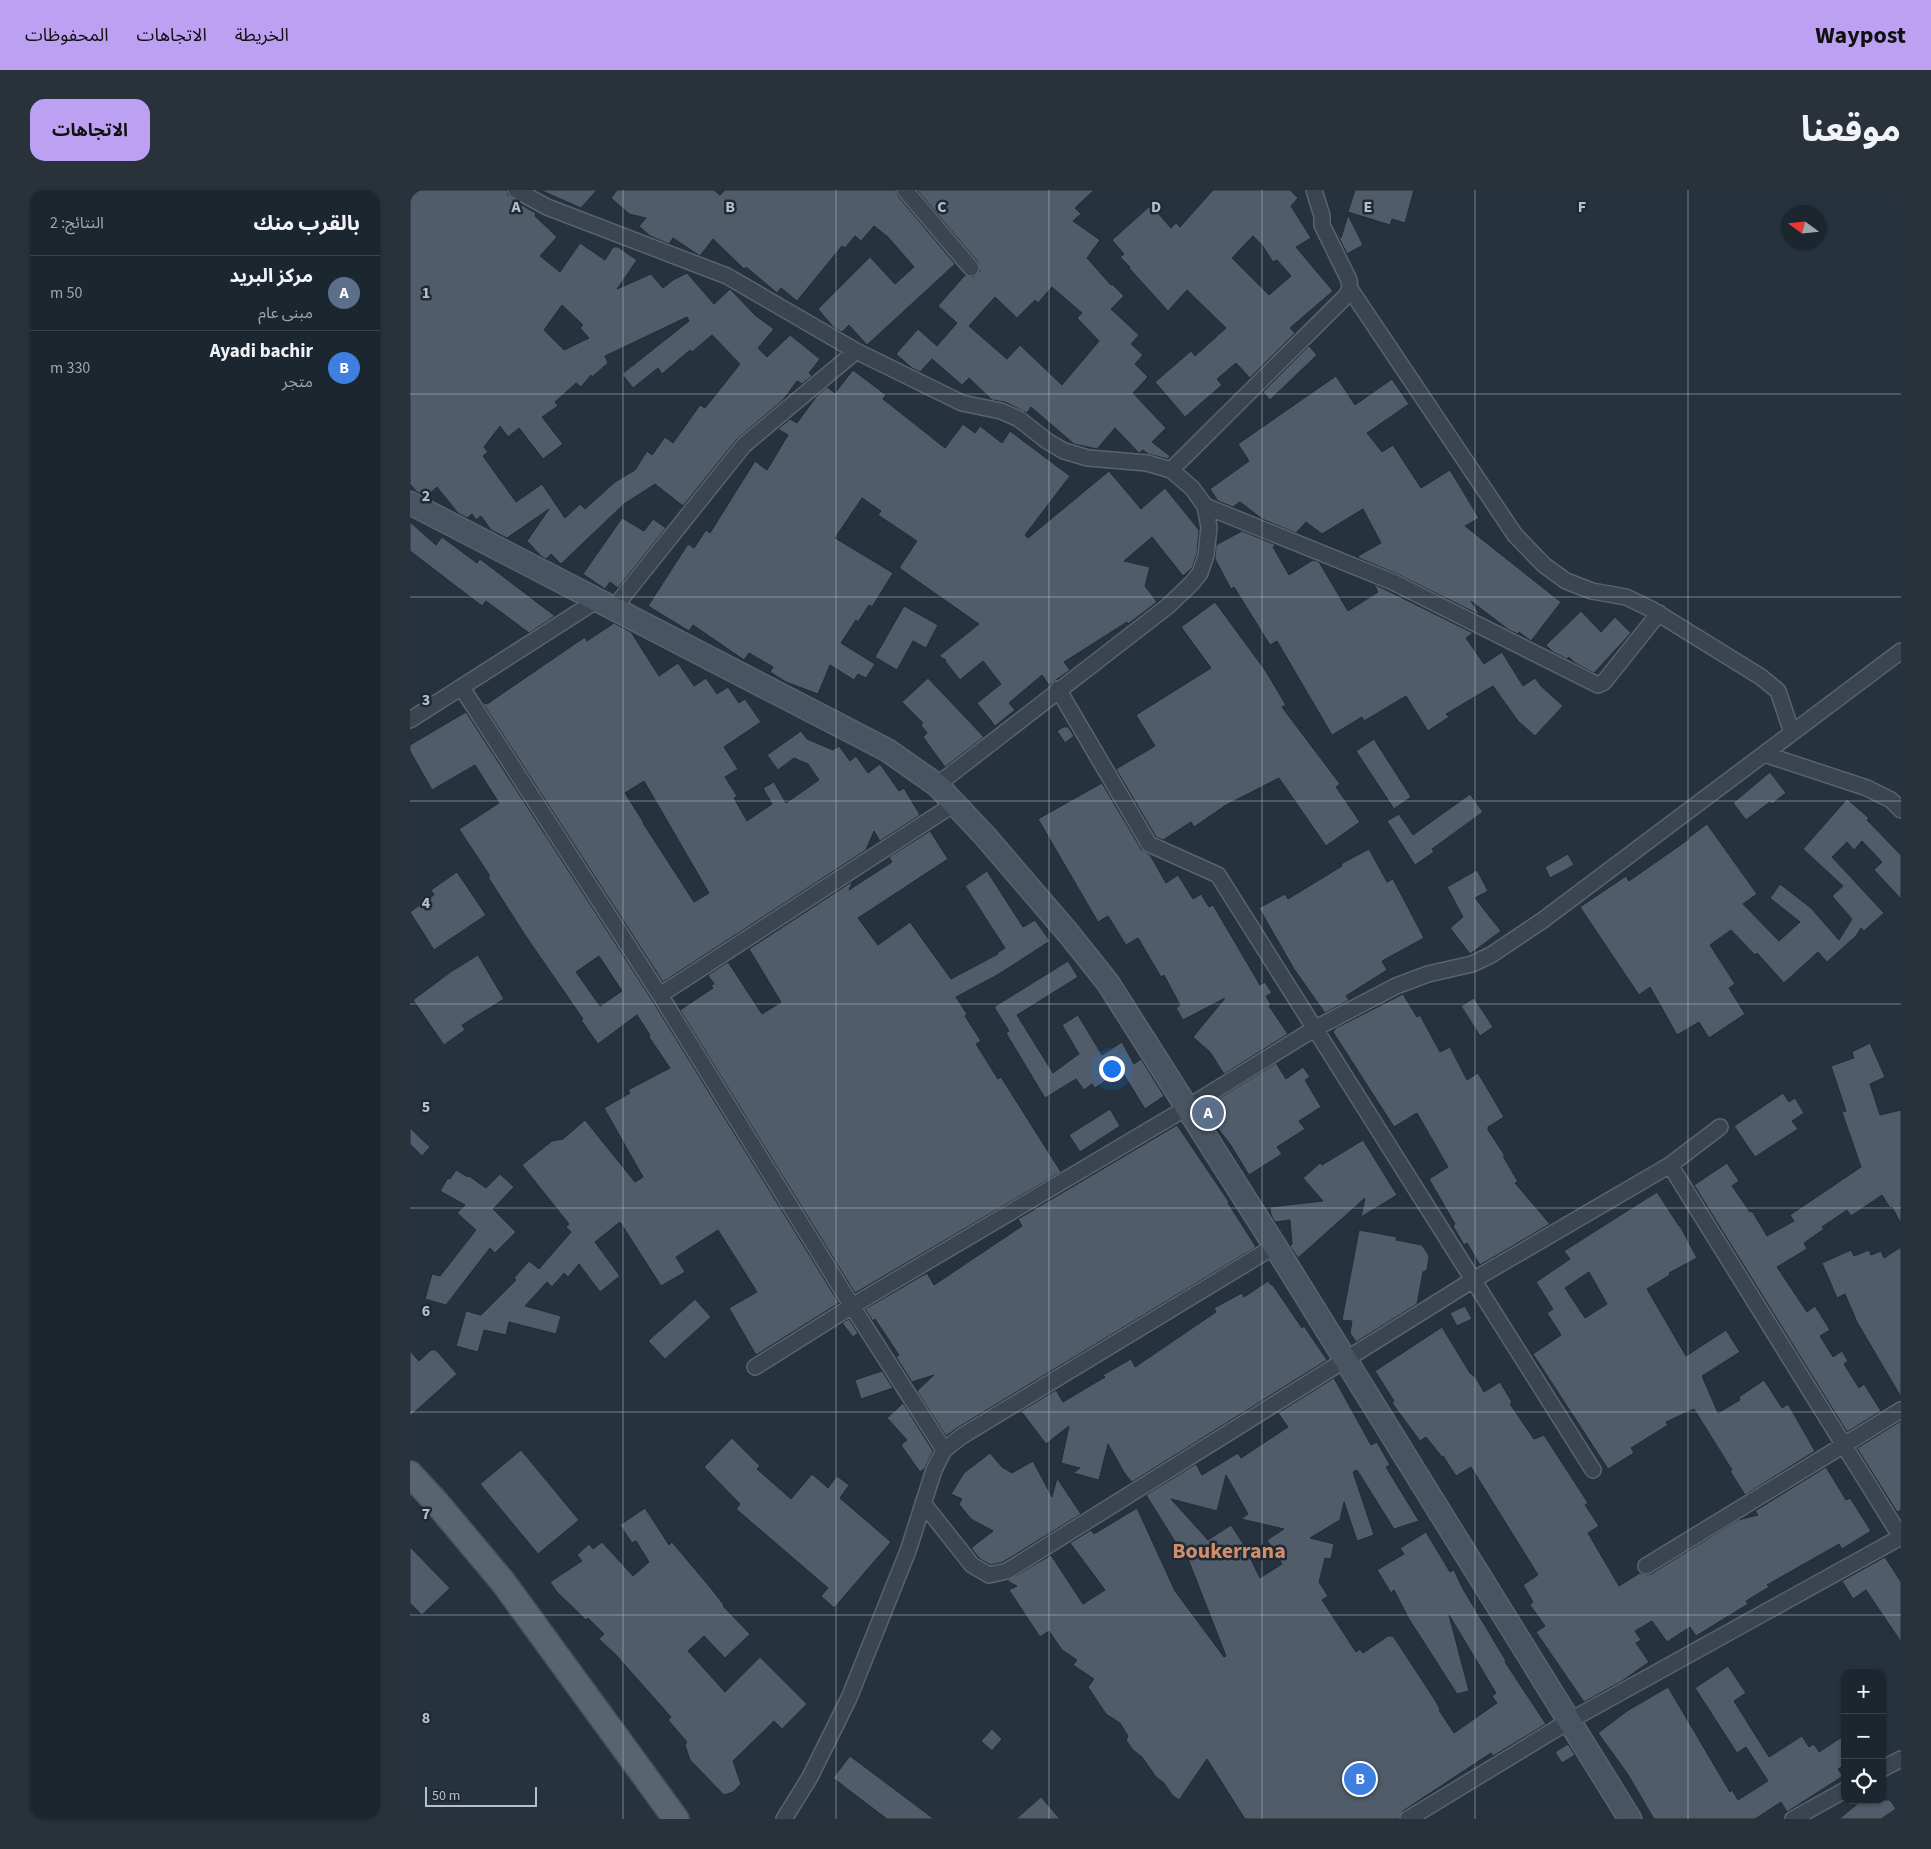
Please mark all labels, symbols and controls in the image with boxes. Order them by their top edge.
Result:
text: Waypost [1815,18,1906,53]
text: المحفوظات [25,23,109,48]
text: الاتجاهات [137,23,207,48]
text: الخريطة [235,23,289,48]
button: الاتجاهات [30,99,150,161]
text: موقعنا [1801,105,1901,155]
text: A [510,196,521,218]
text: B [725,196,735,218]
text: C [937,196,947,218]
text: D [1151,196,1161,218]
text: E [1364,196,1372,218]
text: F [1578,196,1586,218]
north arrow [1781,205,1826,250]
text: بالقرب منك [253,208,360,238]
text: النتائج: 2 [50,212,104,234]
text: مركز البريد [229,263,313,290]
text: 50 m [50,282,82,304]
text: A [339,282,349,304]
text: 1 [422,282,430,304]
text: مبنى عام [258,302,313,324]
text: Ayadi bachir [210,338,313,365]
text: 330 m [50,357,90,379]
text: B [339,357,349,379]
text: متجر [282,371,313,393]
text: 2 [422,485,430,507]
text: 3 [422,689,430,711]
text: 4 [422,892,431,914]
your location [1099,1056,1125,1082]
pin: A [1192,1094,1224,1132]
text: 5 [422,1096,430,1118]
text: 6 [422,1300,430,1322]
text: 7 [422,1503,430,1525]
district label: Boukerrana [1172,1535,1286,1567]
map controls [1841,1669,1886,1804]
button: + [1841,1669,1886,1714]
text: 8 [422,1707,430,1729]
button: − [1841,1714,1886,1759]
button: locate [1841,1759,1886,1804]
pin: B [1344,1760,1376,1798]
scale bar [425,1784,538,1807]
text: 50 m [432,1786,460,1806]

